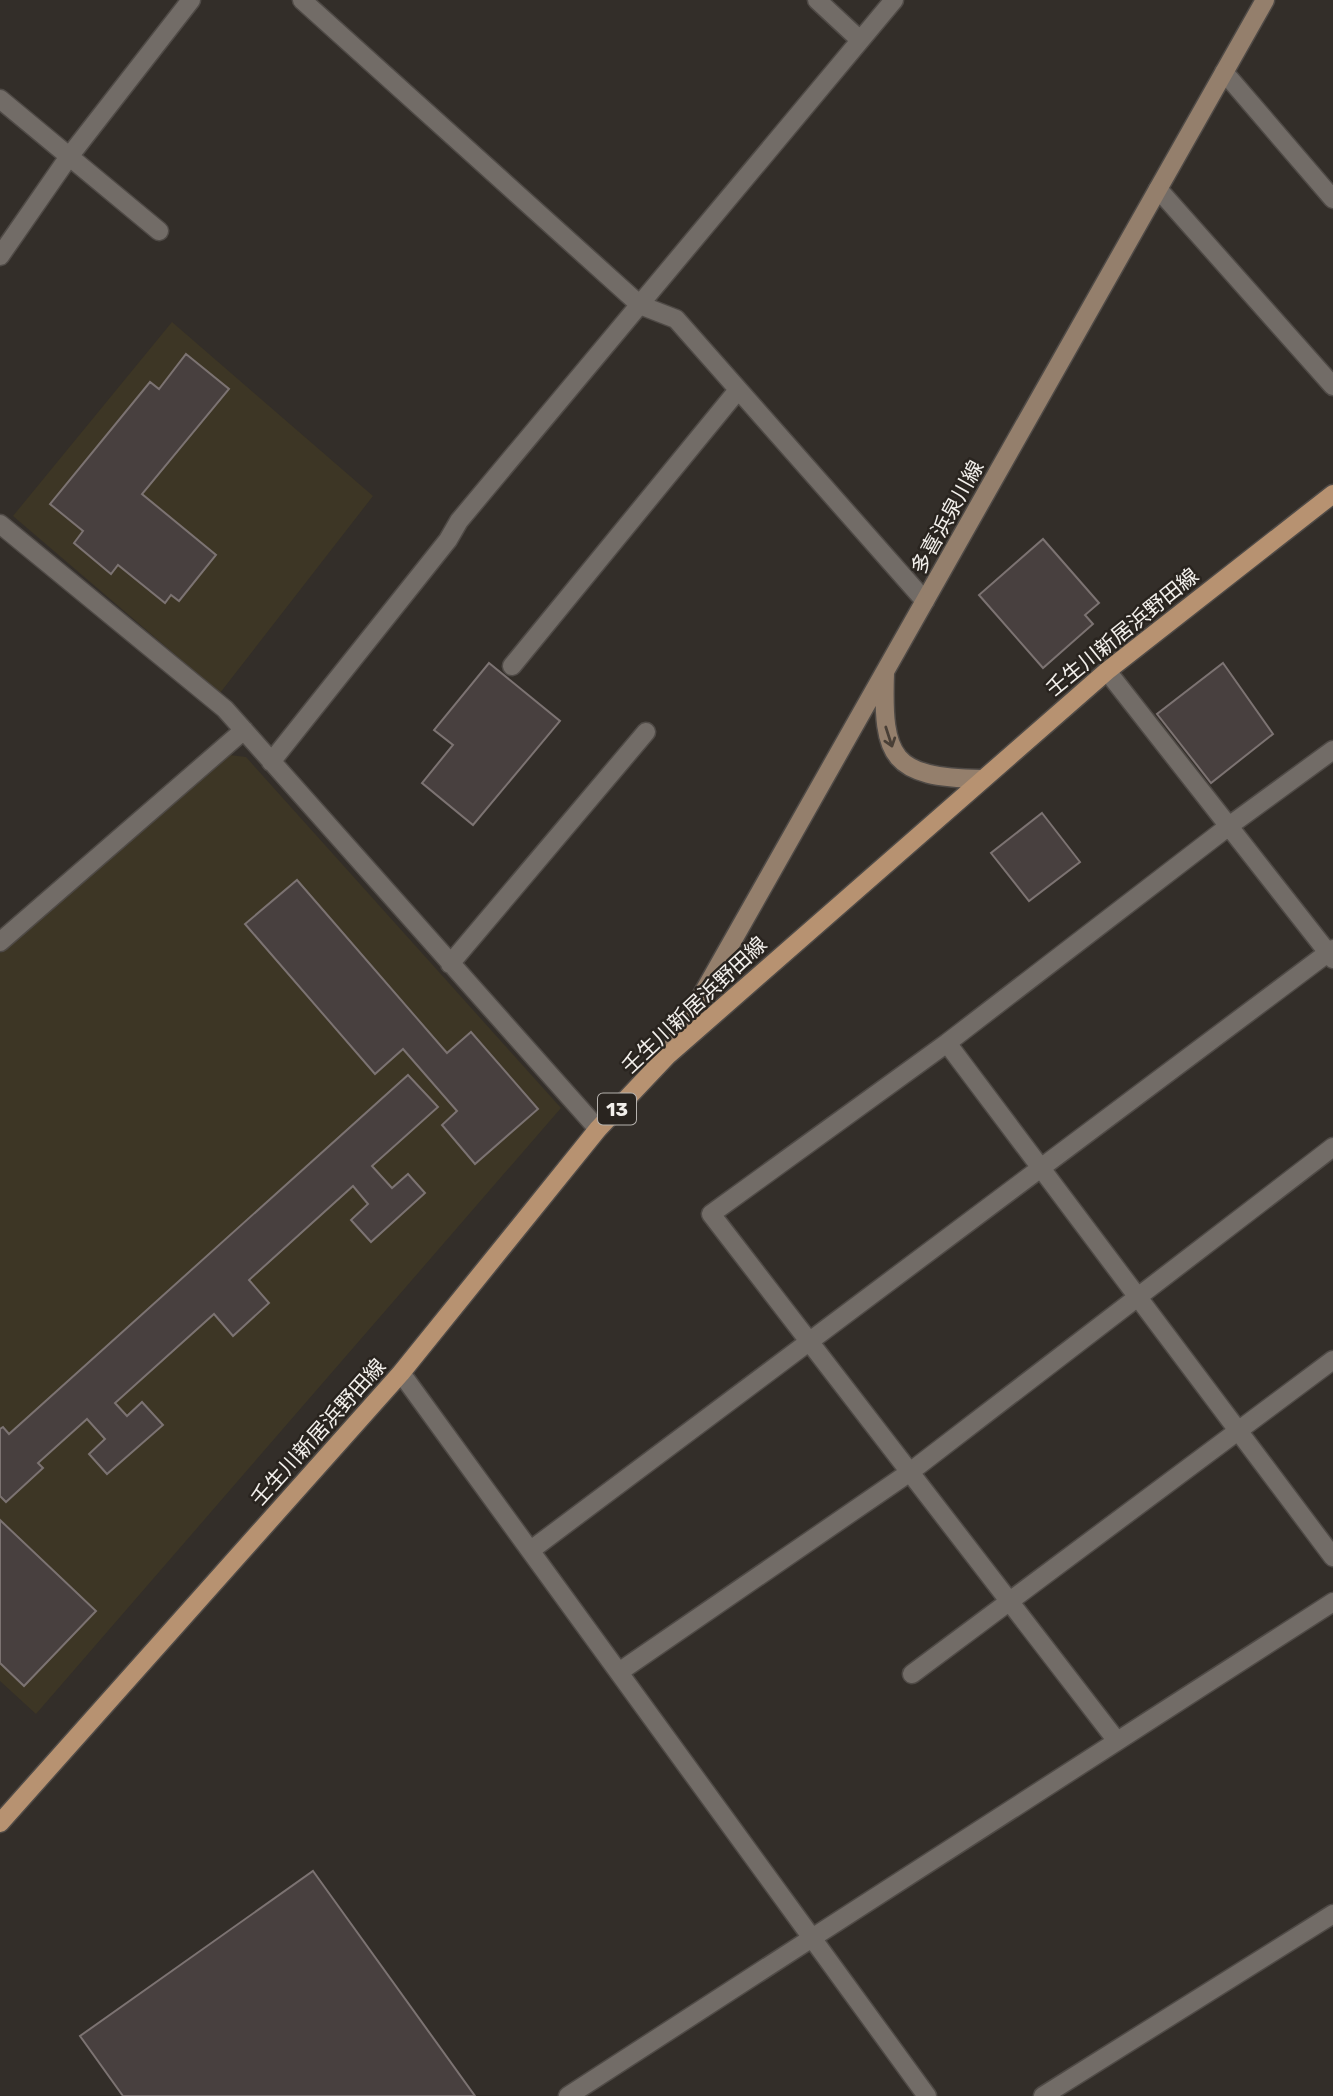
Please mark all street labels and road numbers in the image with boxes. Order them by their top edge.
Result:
street label: 多喜浜泉川線 [906,456,988,578]
street label: 壬生川新居浜野田線 [1041,563,1203,701]
street label: 壬生川新居浜野田線 [616,931,772,1079]
road number: 13 [598,1093,636,1124]
street label: 壬生川新居浜野田線 [245,1353,391,1511]

